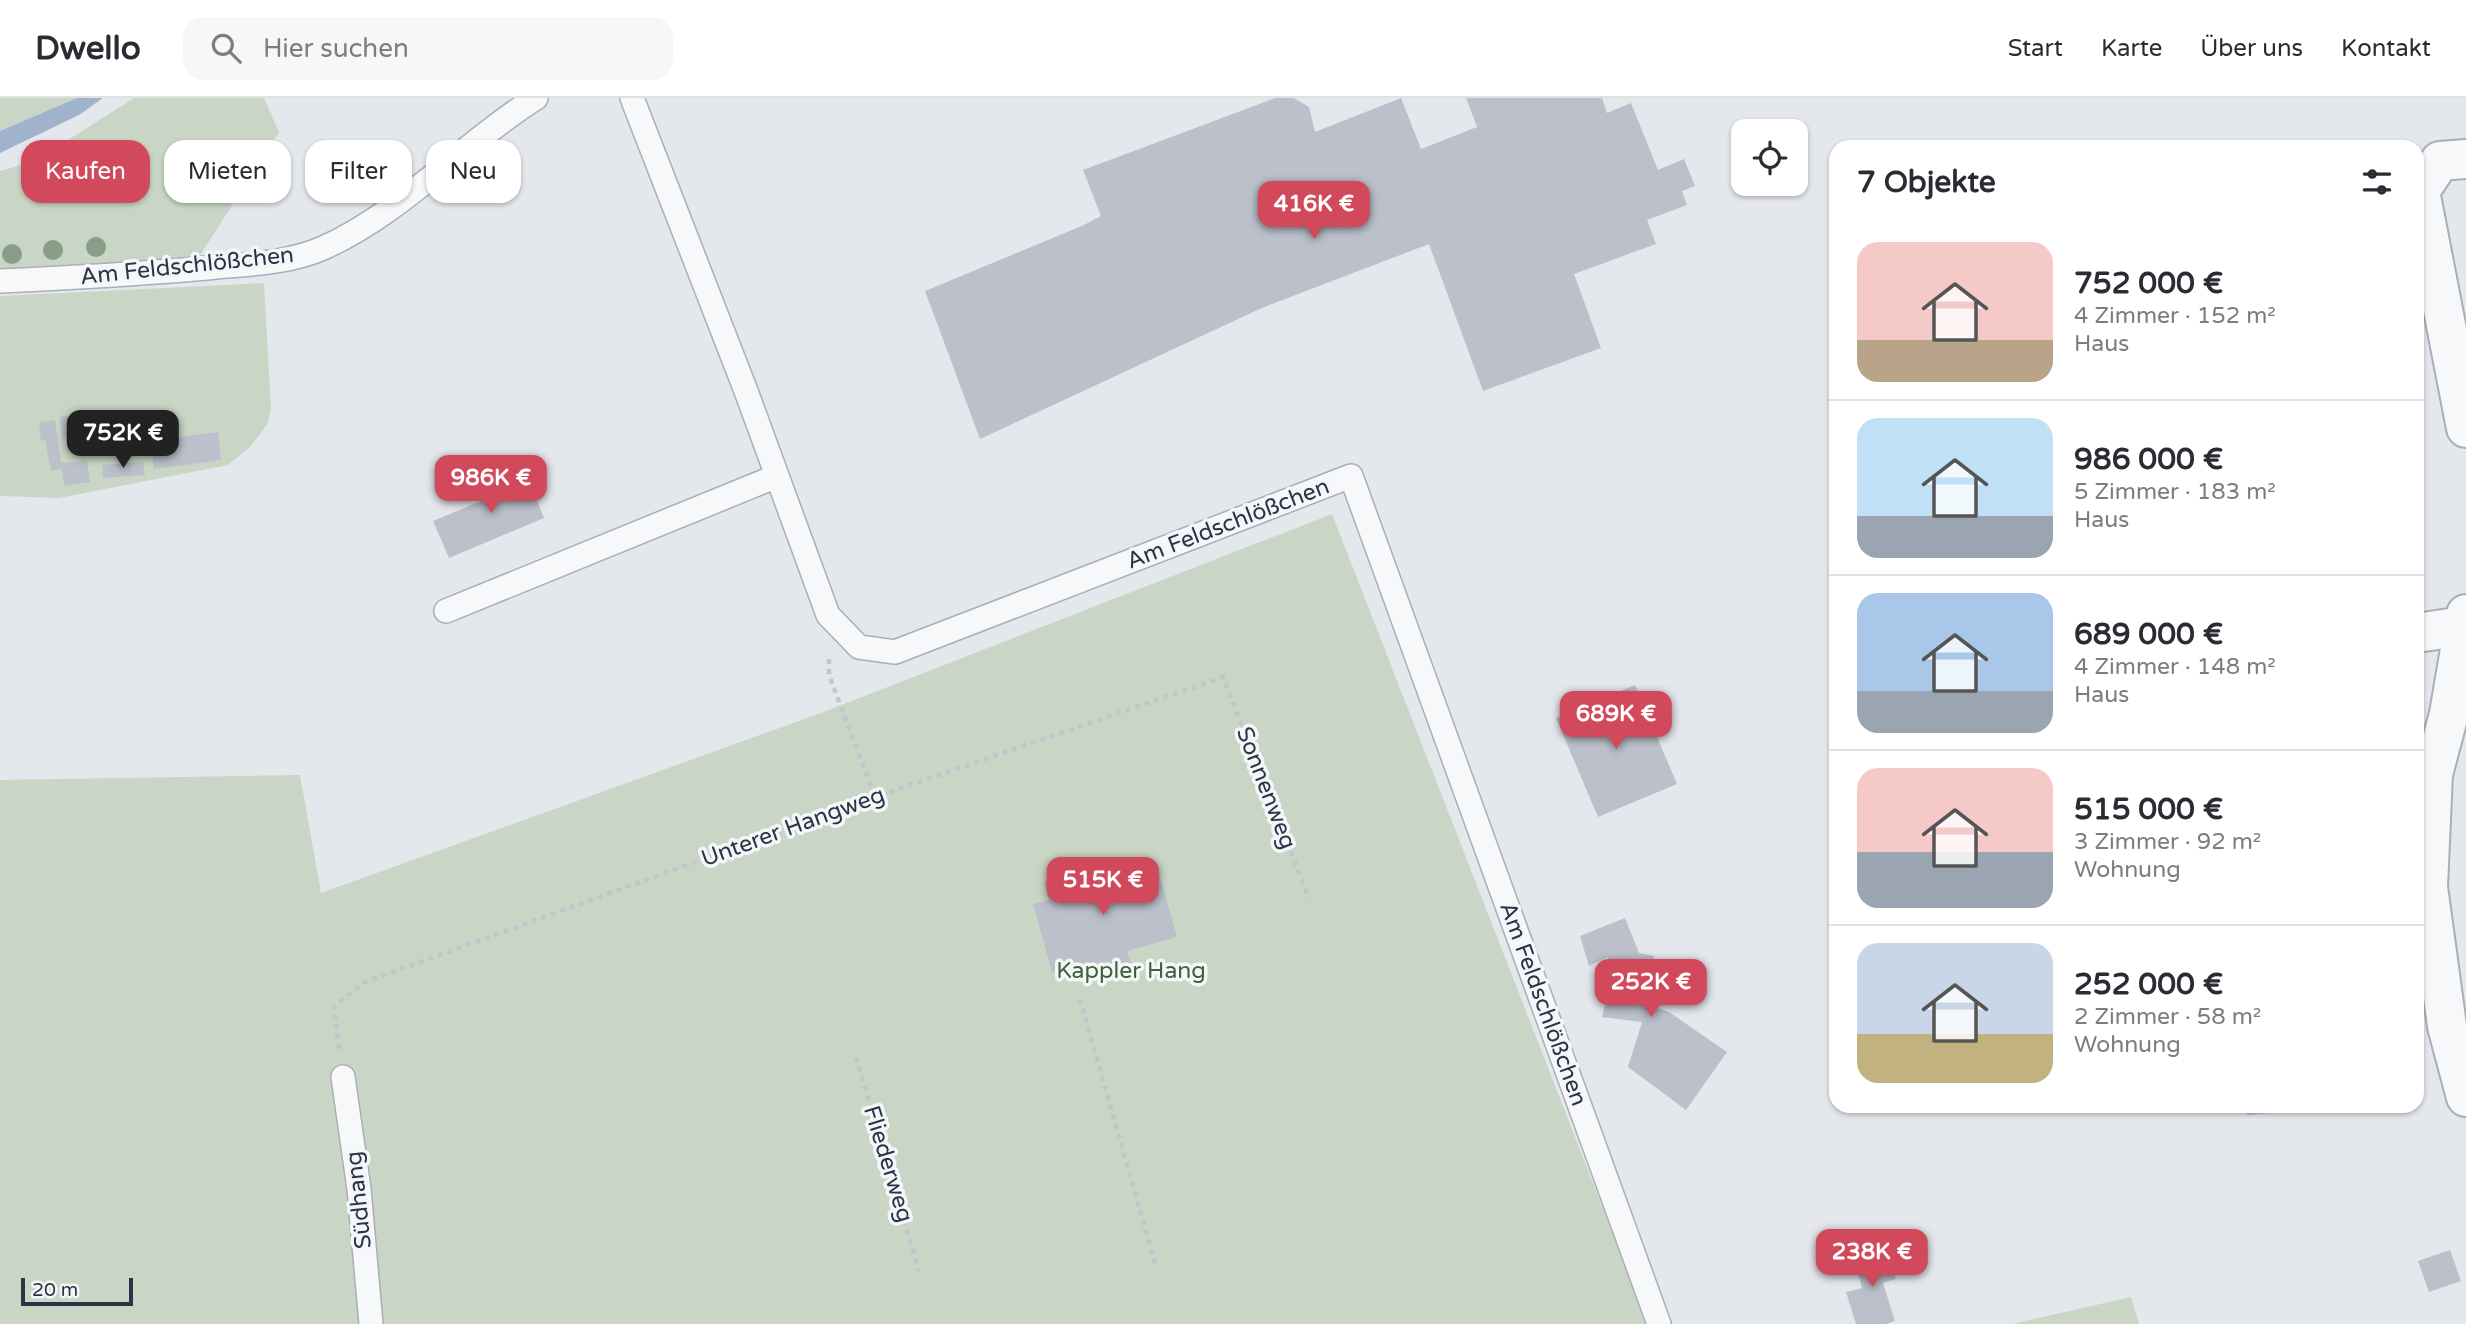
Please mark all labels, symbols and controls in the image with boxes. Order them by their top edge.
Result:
search box [183,17,673,80]
text: Dwello [35,29,141,68]
icon: search [207,29,245,67]
text: Hier suchen [263,33,409,64]
text: Start [2008,34,2063,63]
text: Karte [2101,34,2162,63]
text: Über uns [2200,34,2303,63]
text: Kontakt [2341,34,2431,63]
map controls [1731,119,1808,196]
button: locate [1731,119,1808,196]
chip: Kaufen [21,140,150,203]
chip: Mieten [164,140,291,203]
chip: Filter [305,140,412,203]
chip: Neu [426,140,521,203]
icon: filters [2358,163,2396,201]
text: 7 Objekte [1857,164,1996,201]
pin: 416K € [1257,181,1371,241]
text: 416K € [1274,190,1354,218]
street label: Am Feldschlößchen [79,241,295,291]
text: 752 000 € [2074,265,2223,302]
icon: home [1913,270,1997,354]
text: 4 Zimmer · 152 m² [2074,302,2276,330]
text: Haus [2074,330,2129,358]
pin: 752K € [66,410,180,470]
text: 752K € [83,419,163,447]
text: 986 000 € [2074,441,2223,478]
icon: home [1913,446,1997,530]
pin: 986K € [434,456,548,515]
text: 986K € [451,464,531,492]
street label: Am Feldschlößchen [1123,472,1333,576]
text: 5 Zimmer · 183 m² [2074,478,2276,506]
text: Haus [2074,506,2129,534]
text: 689 000 € [2074,616,2223,653]
icon: home [1913,621,1997,705]
text: 4 Zimmer · 148 m² [2074,653,2276,681]
text: Haus [2074,681,2129,709]
pin: 689K € [1559,692,1673,751]
text: 689K € [1576,700,1656,728]
street label: Sonnenweg [1230,723,1302,853]
street label: Unterer Hangweg [698,781,888,873]
text: 515 000 € [2074,791,2223,828]
icon: home [1913,796,1997,880]
text: 3 Zimmer · 92 m² [2074,828,2261,856]
text: Wohnung [2074,856,2181,884]
pin: 515K € [1046,858,1160,917]
text: 515K € [1063,866,1143,894]
street label: Am Feldschlößchen [1493,898,1593,1110]
park label: Kappler Hang [1056,957,1206,985]
pin: 252K € [1594,960,1708,1019]
text: 252 000 € [2074,966,2223,1003]
text: 252K € [1611,968,1691,996]
icon: home [1913,971,1997,1055]
text: 2 Zimmer · 58 m² [2074,1003,2261,1031]
text: Wohnung [2074,1031,2181,1059]
street label: Fliederweg [857,1102,919,1226]
street label: Südhang [340,1150,378,1250]
pin: 238K € [1815,1230,1929,1289]
text: 238K € [1832,1238,1912,1266]
scale bar [21,1275,133,1307]
text: 20 m [32,1279,78,1301]

